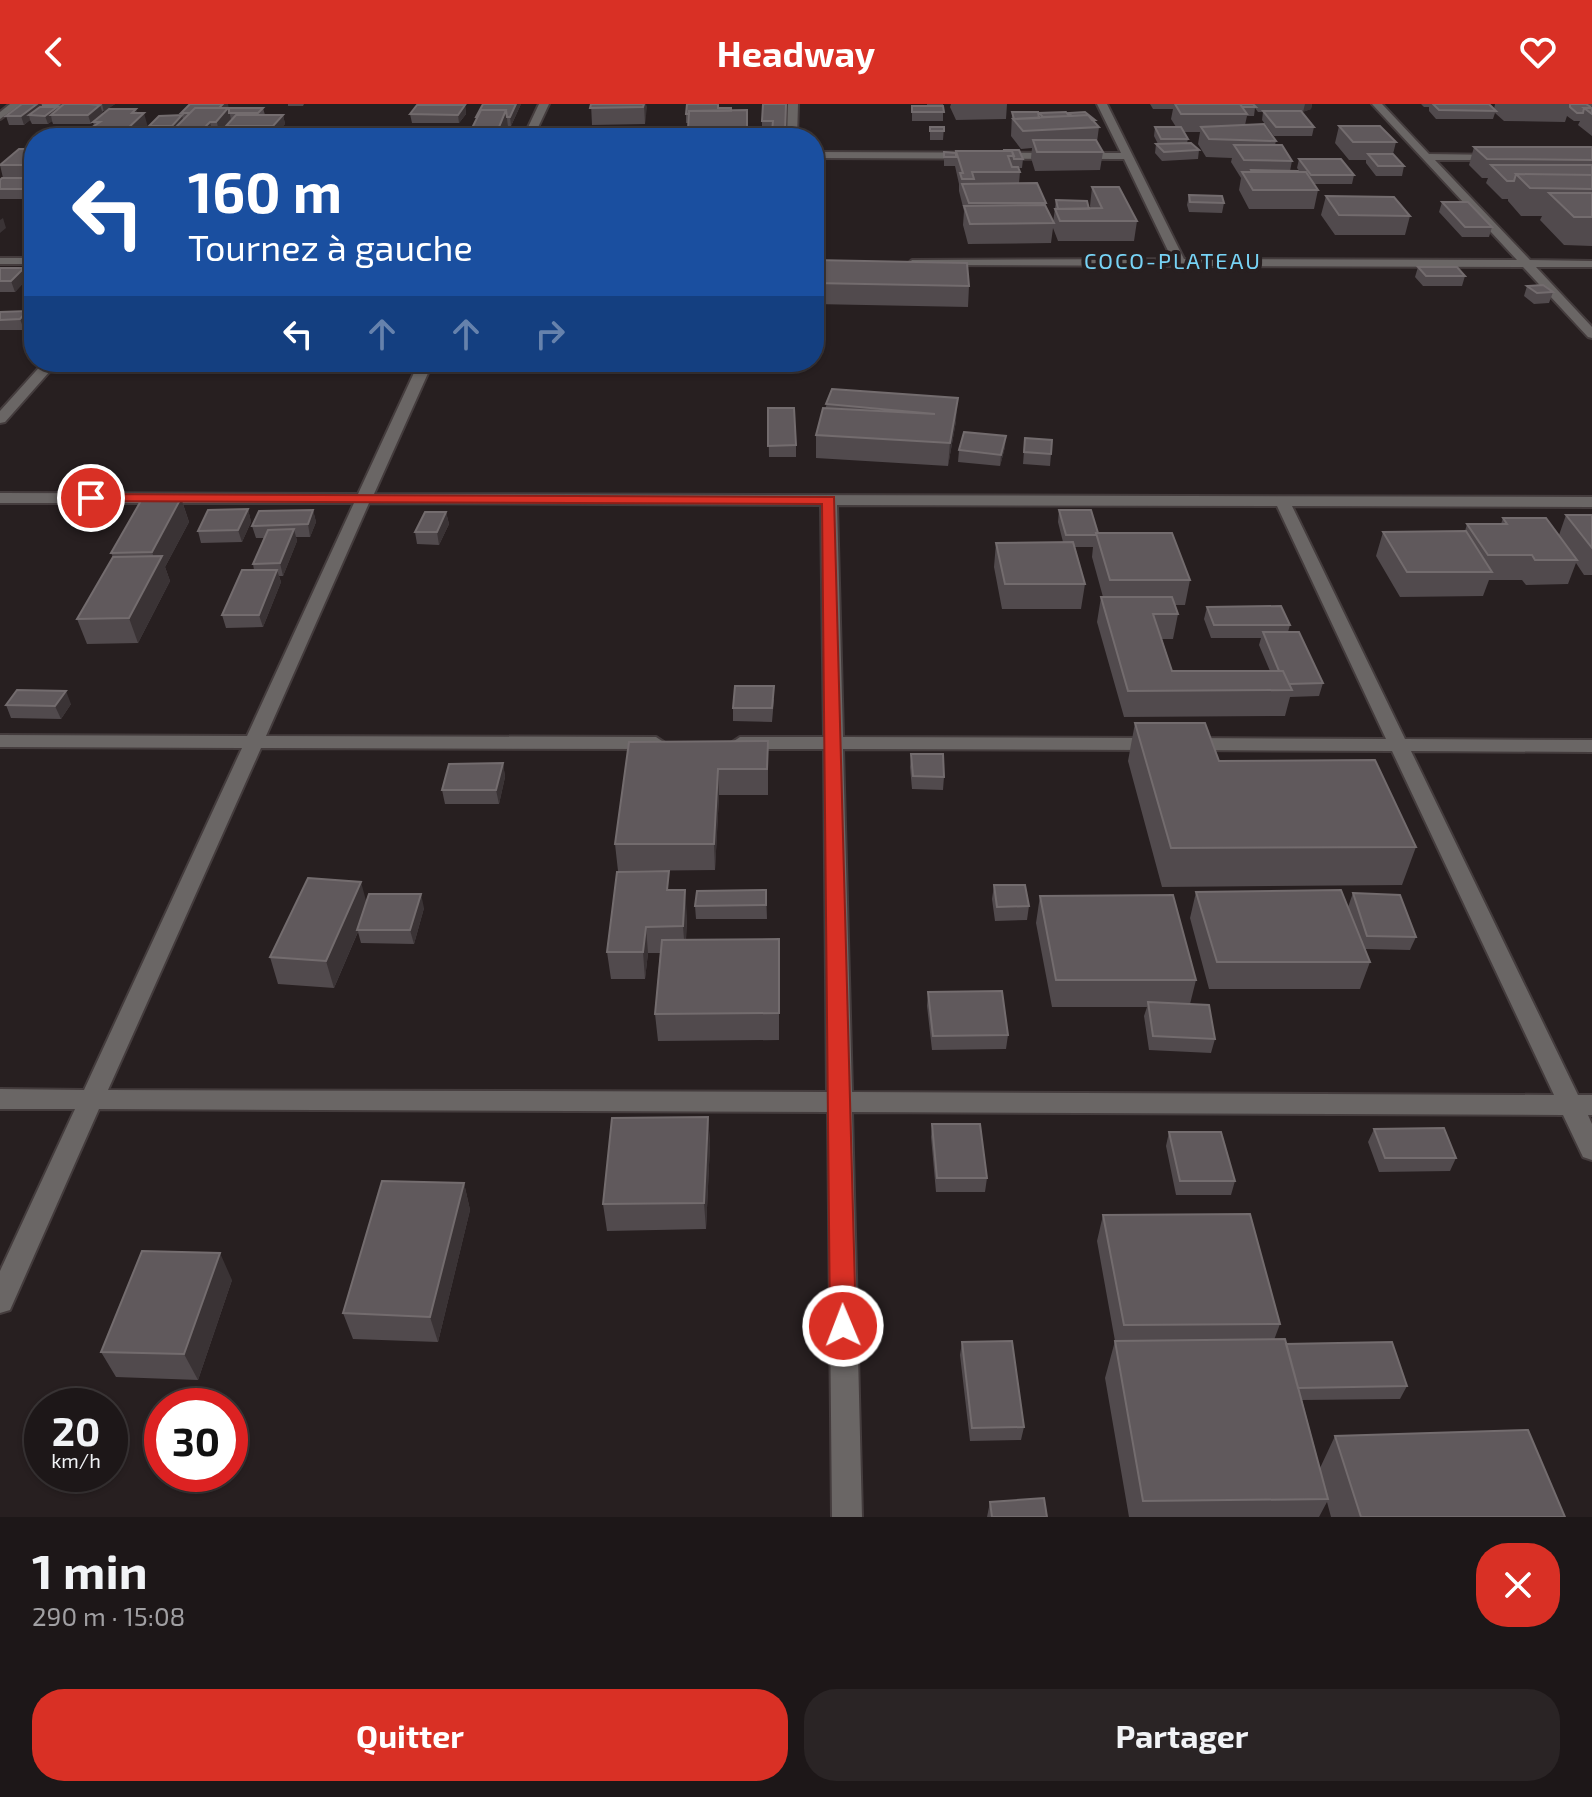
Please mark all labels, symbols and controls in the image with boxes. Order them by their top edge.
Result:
icon: back [32,30,76,74]
icon: heart [1516,30,1560,74]
text: Headway [717,31,875,74]
text: 160 m [188,157,342,224]
icon: left [56,160,160,264]
text: Tournez à gauche [188,225,473,268]
district label: COCO-PLATEAU [1084,247,1262,273]
icon: left [276,312,320,356]
icon: ahead [360,312,404,356]
icon: ahead [444,312,488,356]
icon: right [528,312,572,356]
pin [57,464,125,532]
icon: arrive [69,476,113,520]
position arrow [801,1284,885,1368]
speed limit sign: 30 [144,1388,248,1492]
text: 20 [52,1406,100,1454]
text: km/h [51,1448,101,1472]
text: 1 min [32,1541,148,1599]
button: close [1476,1543,1560,1627]
text: 290 m · 15:08 [32,1600,185,1631]
button: Quitter [32,1689,788,1781]
button: Partager [804,1689,1560,1781]

